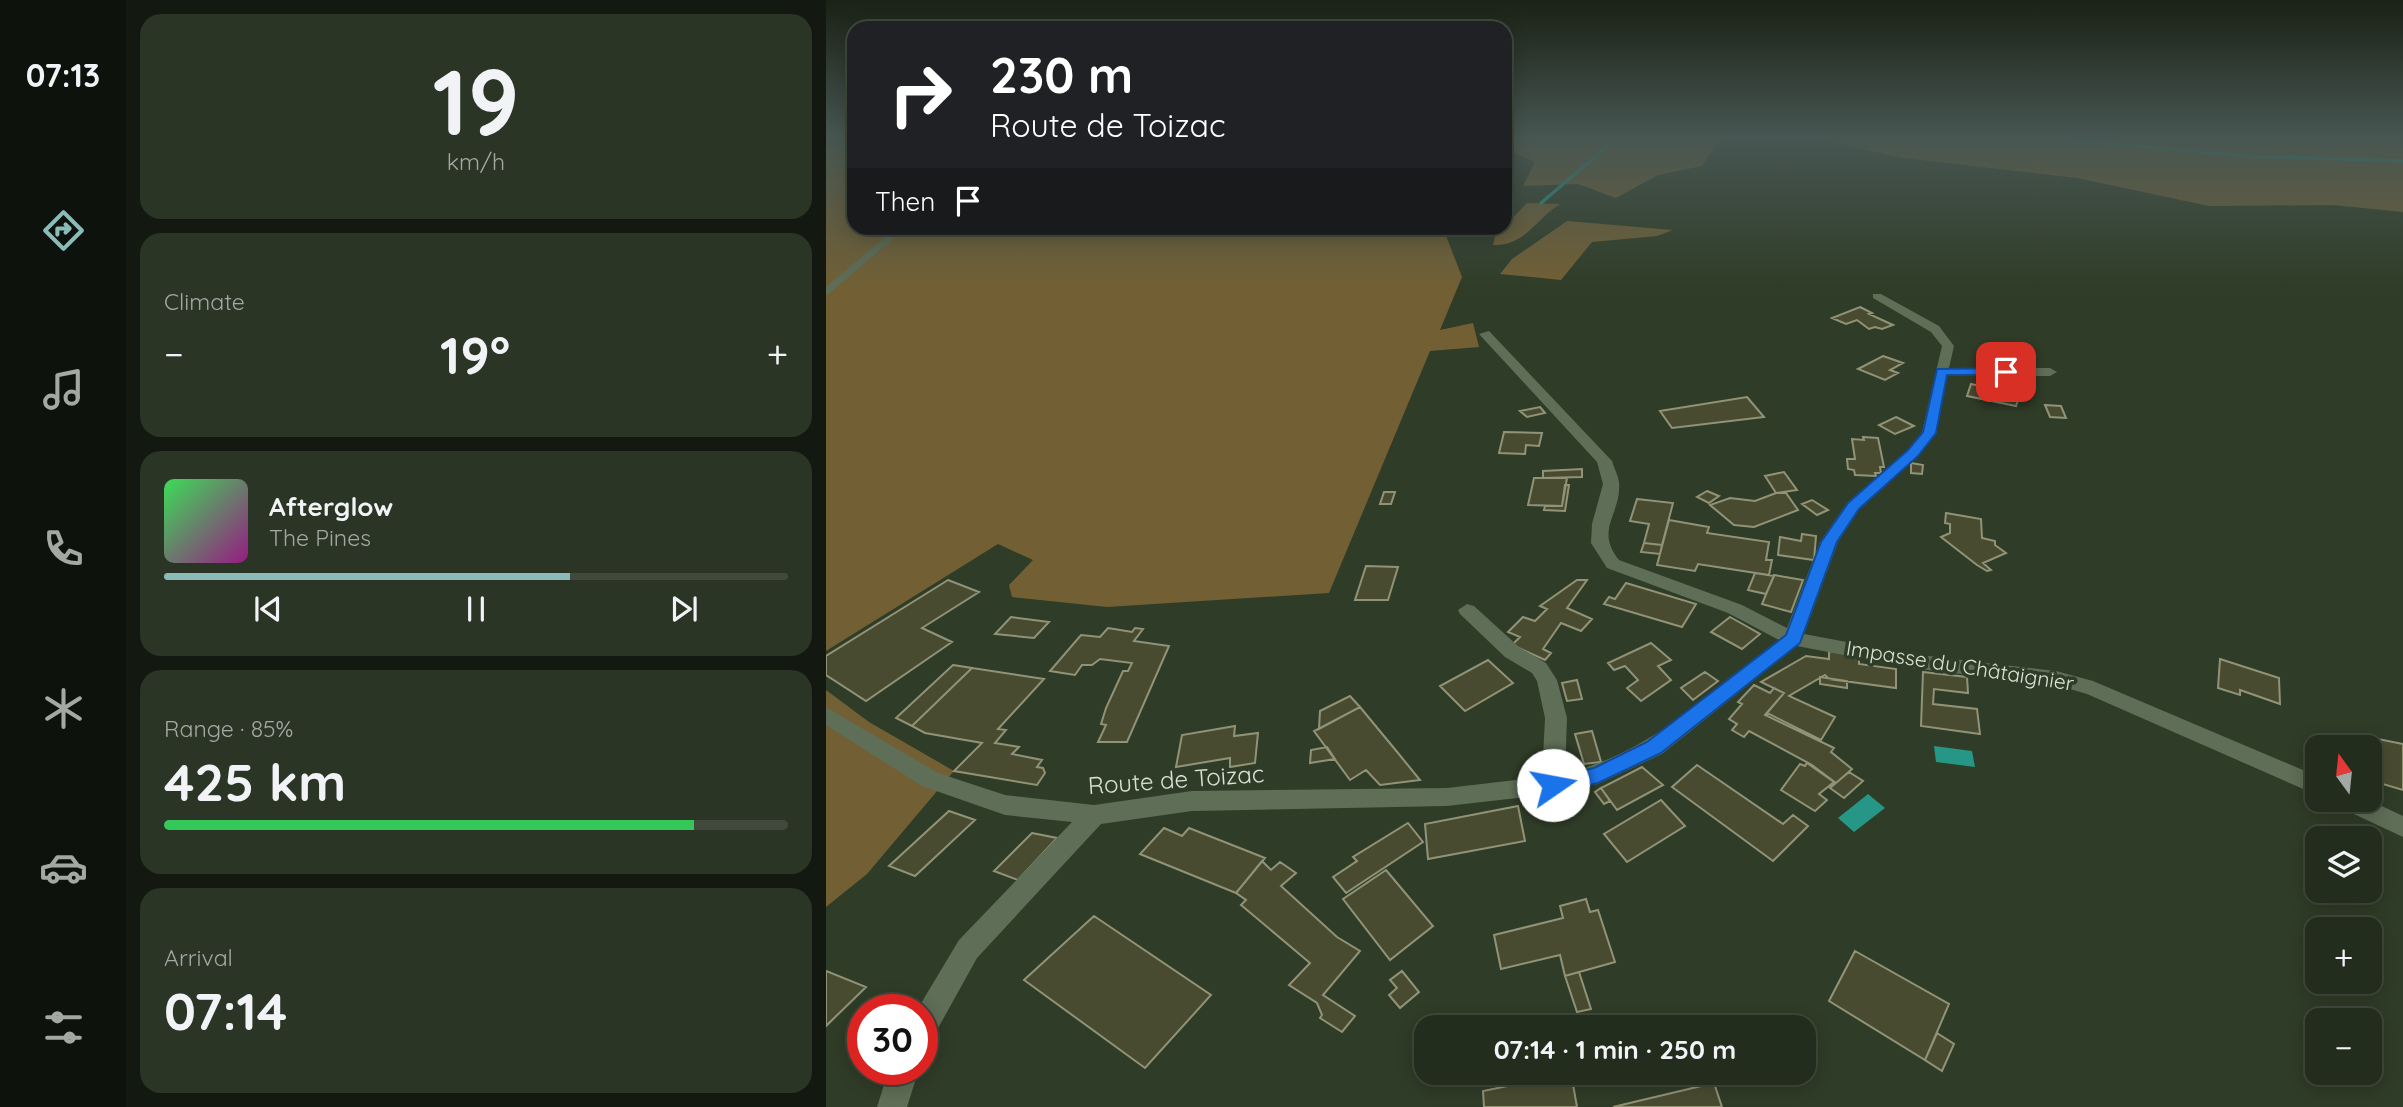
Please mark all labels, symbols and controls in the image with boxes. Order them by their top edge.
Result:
text: 19 [432,44,520,158]
text: 230 m [990,44,1133,105]
icon: right [875,49,966,140]
text: 07:13 [26,55,100,95]
text: Route de Toizac [990,105,1226,145]
text: km/h [447,147,505,176]
icon: arrive [949,182,987,220]
text: Then [875,185,935,218]
icon: directions [39,206,88,255]
text: Climate [164,287,245,316]
text: 19° [440,322,510,387]
text: − [164,330,184,378]
text: + [767,330,788,378]
pin [1976,342,2036,402]
icon: arrive [1987,353,2025,391]
icon: music [39,365,88,414]
text: Afterglow [269,490,393,523]
text: The Pines [269,523,371,552]
icon: phone [39,524,88,573]
icon: previous [249,590,287,628]
icon: pause [457,590,495,628]
icon: next [665,590,703,628]
street label: Impasse du Châtaignier [1844,634,2076,696]
icon: climate [39,684,88,733]
text: Range · 85% [164,714,293,743]
north arrow [2305,735,2382,812]
map controls [2305,735,2382,1085]
position arrow [1516,748,1590,822]
text: 425 km [164,749,346,814]
street label: Route de Toizac [1087,758,1265,800]
button: layers [2305,826,2382,903]
icon: car [39,843,88,892]
button: + [2305,917,2382,994]
text: Arrival [164,943,233,972]
text: 07:14 [164,978,287,1043]
speed limit sign: 30 [847,994,938,1085]
icon: filters [39,1003,88,1052]
button: − [2305,1008,2382,1085]
text: 07:14 · 1 min · 250 m [1494,1033,1736,1066]

